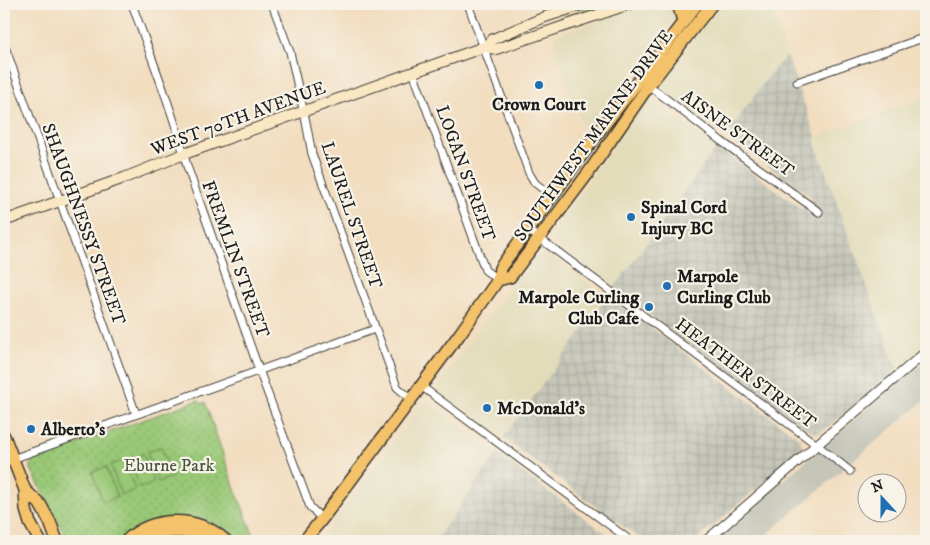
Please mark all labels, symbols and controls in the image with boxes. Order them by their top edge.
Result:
street label: SOUTHWEST MARINE DRIVE [510,25,678,246]
street label: WEST 70TH AVENUE [147,77,329,161]
marker: Crown Court [533,79,545,91]
street label: AISNE STREET [677,86,798,182]
place label: Crown Court [492,94,586,116]
street label: LOGAN STREET [430,103,500,244]
street label: SHAUGHNESSY STREET [36,121,130,328]
street label: LAUREL STREET [316,139,387,292]
street label: FREMLIN STREET [196,178,274,341]
place label: Spinal Cord Injury BC [641,197,728,240]
marker: Spinal Cord Injury BC [625,211,637,223]
place label: Marpole Curling Club [677,266,771,309]
marker: Marpole Curling Club [661,280,673,292]
place label: Marpole Curling Club Cafe [518,287,640,330]
marker: Marpole Curling Club Cafe [643,301,655,313]
street label: HEATHER STREET [671,314,820,434]
place label: McDonald's [497,398,585,420]
marker: McDonald's [481,402,493,414]
place label: Alberto's [40,419,105,441]
marker: Alberto's [25,423,37,435]
park label: Eburne Park [124,455,215,477]
north arrow [858,472,908,522]
text: N [869,476,887,497]

